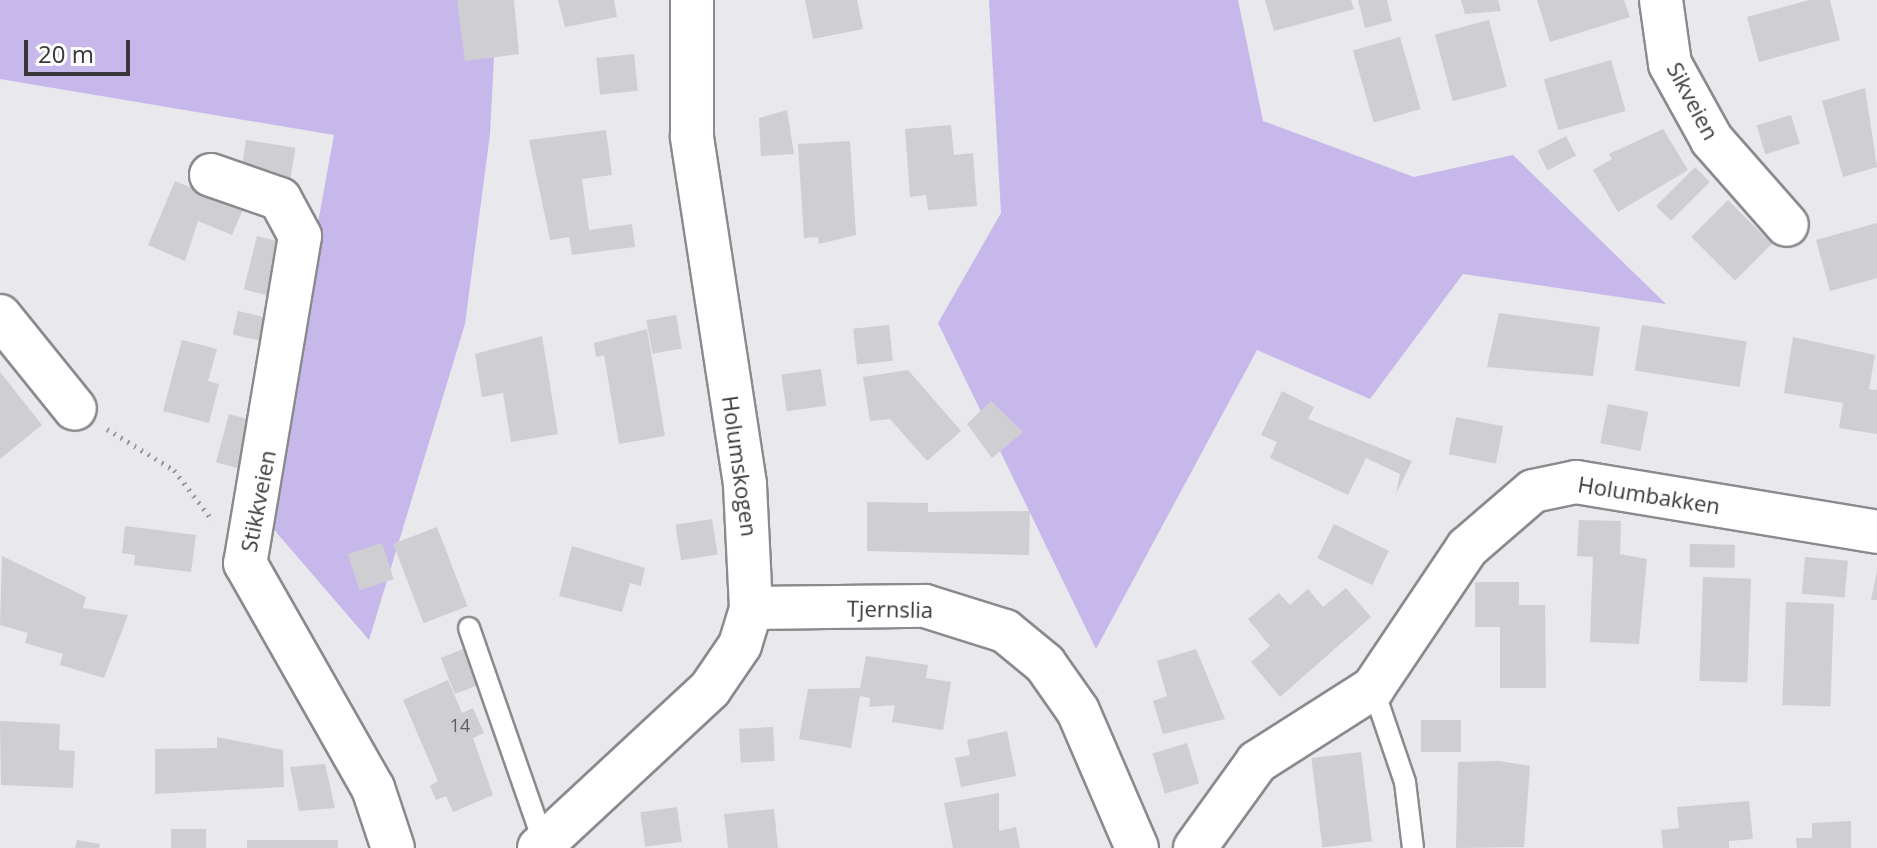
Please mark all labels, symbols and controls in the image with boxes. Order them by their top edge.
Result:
scale bar [28,24,134,74]
text: 20 m [38,37,94,70]
street label: Sikveien [1662,58,1724,144]
street label: Holumskogen [717,394,763,538]
street label: Stikkveien [235,448,281,554]
street label: Holumbakken [1576,471,1722,519]
street label: Tjernslia [847,595,933,623]
house number: 14 [450,714,470,736]

